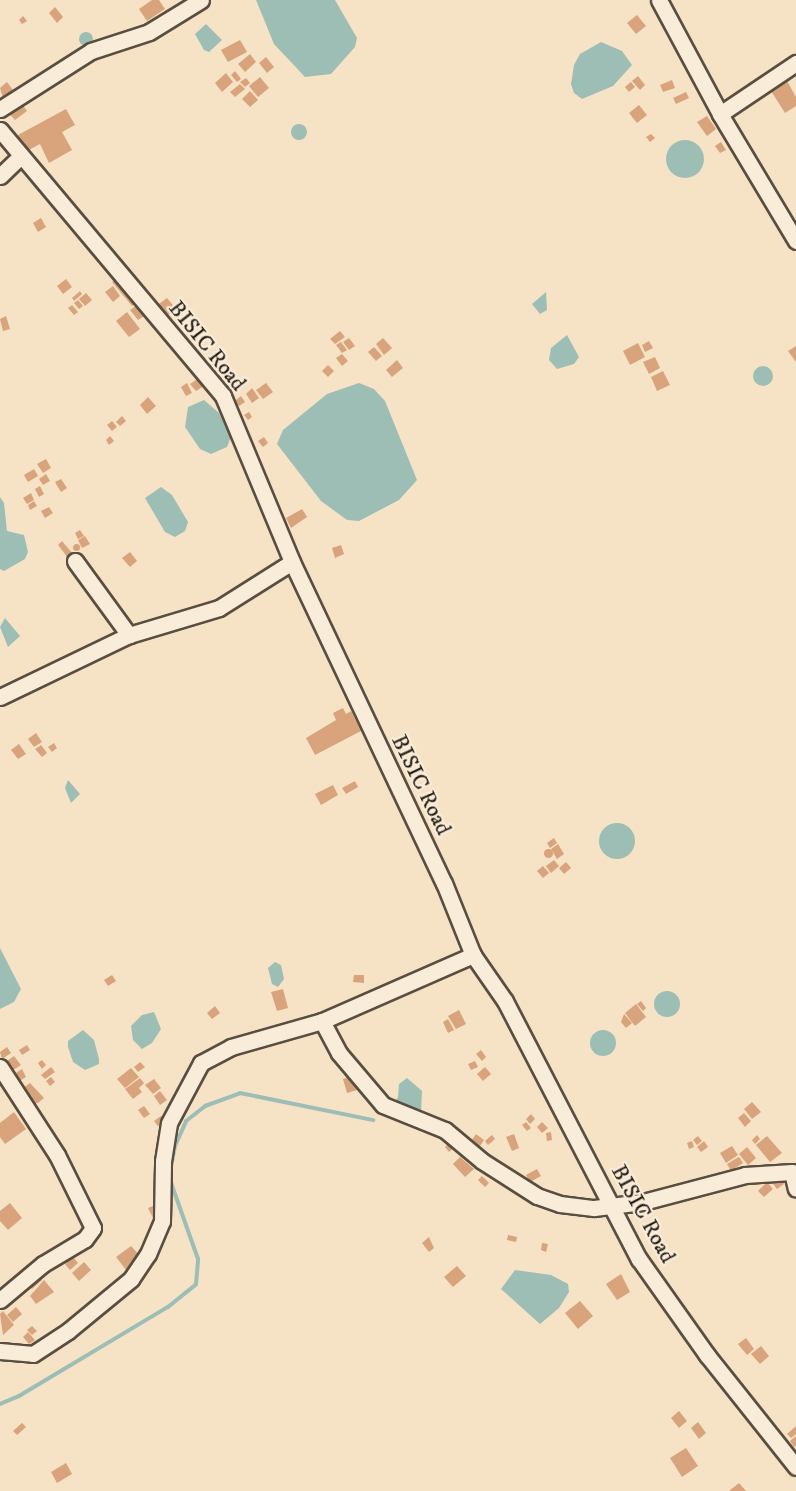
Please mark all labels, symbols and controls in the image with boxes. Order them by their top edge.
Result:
street label: BISIC Road [163,296,251,396]
street label: BISIC Road [385,731,457,839]
street label: BISIC Road [605,1160,681,1268]

